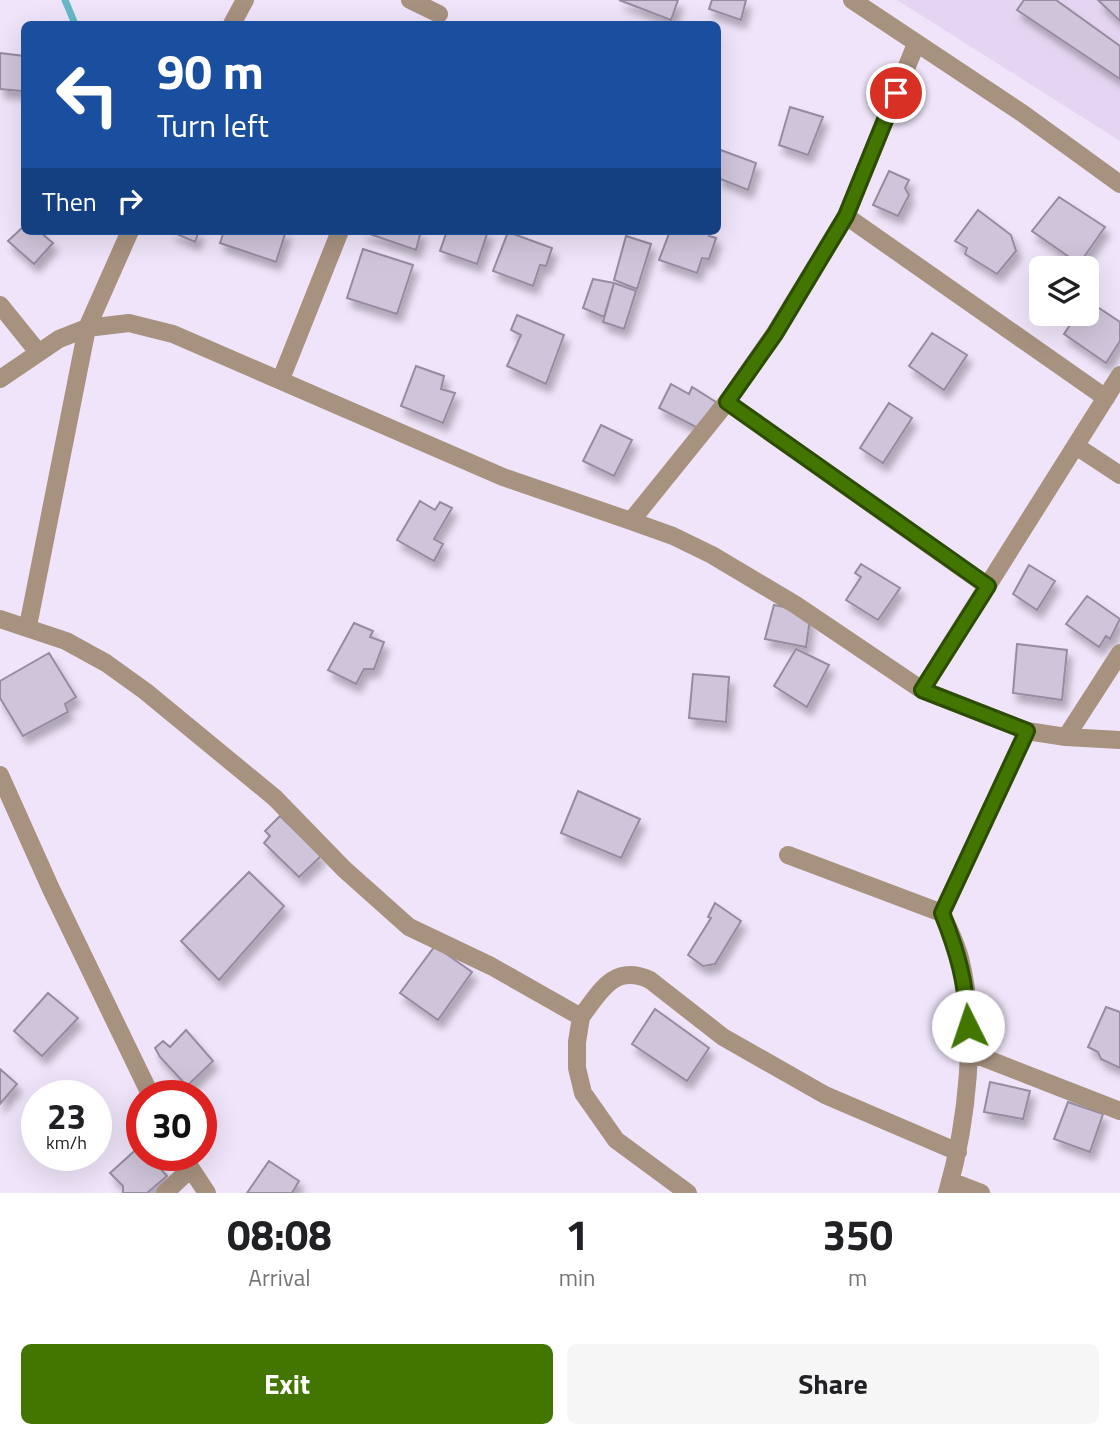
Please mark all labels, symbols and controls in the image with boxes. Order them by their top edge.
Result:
text: 90 m [157,33,264,108]
icon: left [42,49,133,140]
pin [866,63,926,123]
icon: arrive [877,74,915,112]
text: Turn left [157,101,269,149]
text: Then [42,182,97,221]
icon: right [111,182,149,220]
map controls [1029,256,1099,326]
button: layers [1029,256,1099,326]
position arrow [931,989,1005,1063]
speed limit sign: 30 [126,1080,217,1171]
text: 23 [47,1089,86,1143]
text: km/h [46,1129,87,1156]
text: 08:08 [227,1202,332,1266]
text: 1 [565,1202,589,1266]
text: 350 [822,1202,893,1266]
text: Arrival [248,1260,311,1295]
text: min [559,1260,595,1295]
text: m [848,1260,867,1295]
button: Exit [21,1344,553,1424]
button: Share [567,1344,1099,1424]

